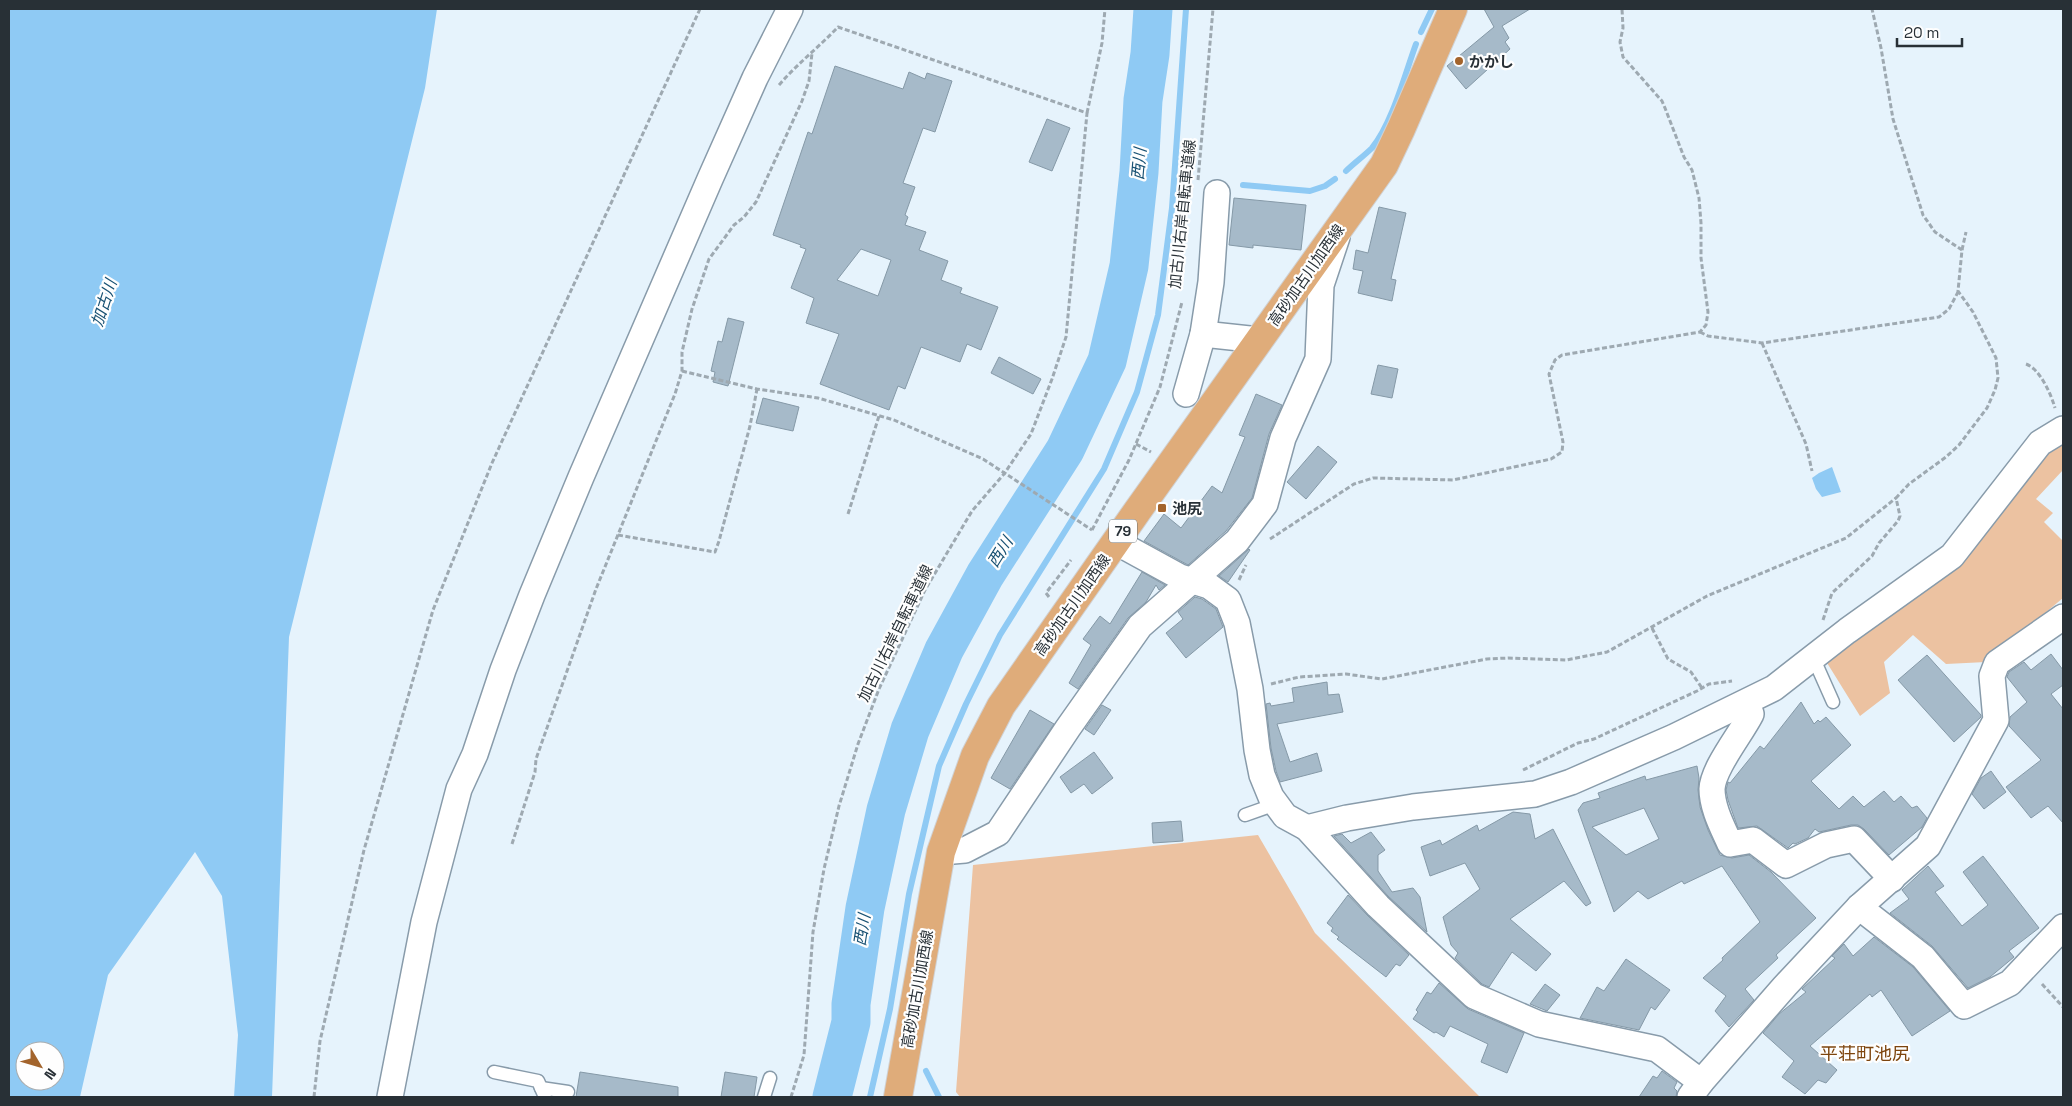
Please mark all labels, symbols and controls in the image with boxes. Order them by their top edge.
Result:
scale bar [1897,15,1962,47]
text: 20 m [1904,23,1939,42]
place label: かかし [1469,52,1514,71]
marker: かかし [1453,55,1465,67]
street label: 加古川右岸自転車道線 [1165,138,1199,290]
water label: 西川 [1127,145,1151,181]
street label: 高砂加古川加西線 [1264,220,1348,330]
water label: 加古川 [87,275,122,329]
place label: 池尻 [1172,499,1202,518]
marker: 池尻 [1156,502,1168,514]
road number: 79 [1109,520,1137,542]
water label: 西川 [983,531,1018,571]
street label: 高砂加古川加西線 [1030,550,1114,660]
street label: 加古川右岸自転車道線 [854,561,936,705]
water label: 西川 [849,911,875,947]
street label: 高砂加古川加西線 [897,928,937,1050]
north arrow [15,1041,65,1091]
district label: 平荘町池尻 [1820,1042,1910,1065]
text: N [40,1065,60,1083]

